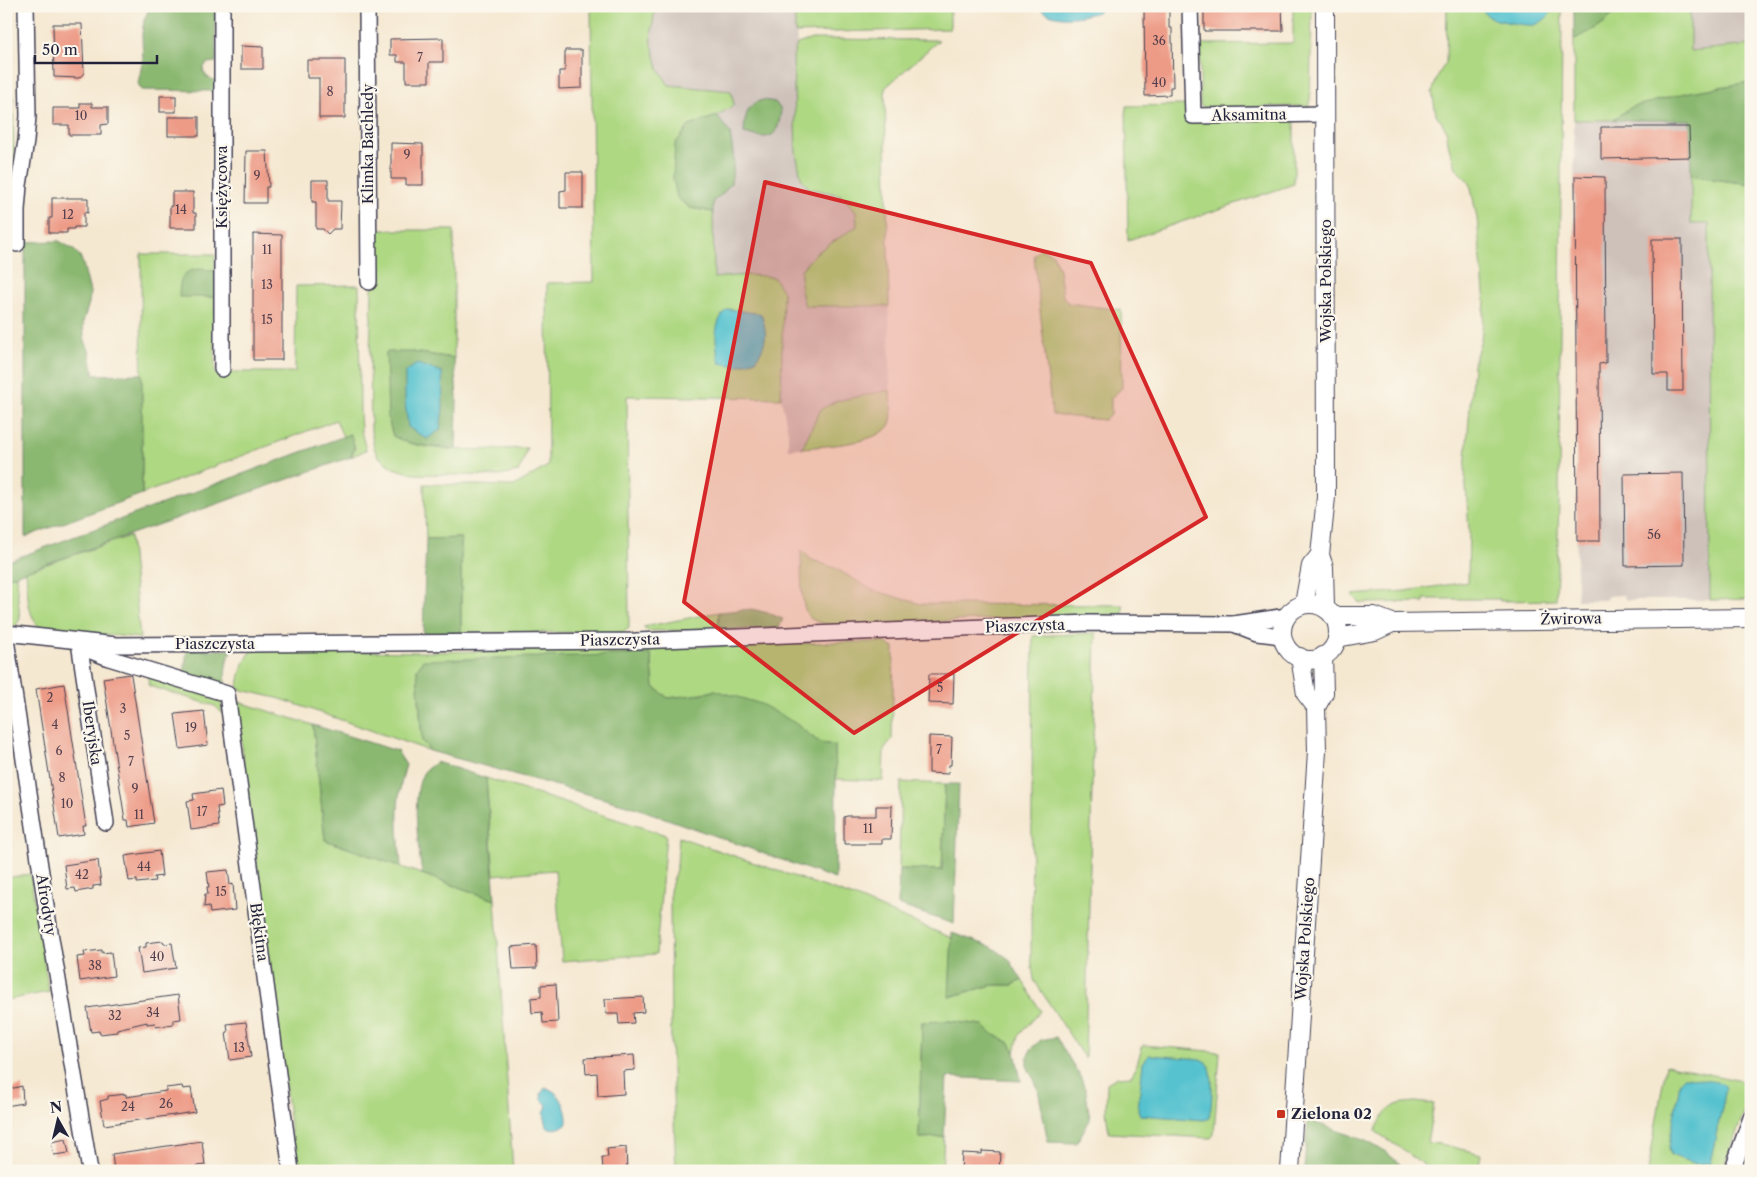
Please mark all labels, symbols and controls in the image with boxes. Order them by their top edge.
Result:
scale bar [35,32,158,64]
house number: 36 [1152,33,1166,48]
text: 50 m [42,40,78,59]
house number: 7 [417,50,423,65]
house number: 40 [1152,75,1166,90]
street label: Klimka Bachledy [358,83,377,204]
house number: 8 [326,84,334,99]
street label: Aksamitna [1210,104,1287,125]
house number: 10 [75,108,87,123]
street label: Księżycowa [212,145,231,229]
house number: 9 [403,147,411,162]
house number: 9 [253,168,261,183]
house number: 14 [175,202,187,217]
house number: 12 [62,207,74,222]
street label: Wojska Polskiego [1316,219,1335,344]
house number: 11 [262,242,272,257]
house number: 13 [261,277,273,292]
house number: 15 [261,312,273,327]
house number: 56 [1647,527,1661,542]
street label: Żwirowa [1540,608,1602,629]
street label: Piaszczysta [985,615,1065,636]
street label: Piaszczysta [580,629,660,650]
street label: Piaszczysta [175,634,255,653]
house number: 5 [937,680,943,695]
house number: 2 [47,690,54,705]
street label: Iberyjska [79,700,106,766]
house number: 3 [120,701,126,716]
house number: 4 [52,717,59,732]
house number: 19 [185,720,197,735]
house number: 5 [124,728,130,743]
house number: 7 [936,742,942,757]
house number: 6 [55,743,63,758]
house number: 7 [128,754,134,769]
house number: 8 [58,770,66,785]
house number: 9 [131,781,139,796]
house number: 10 [61,796,73,811]
house number: 17 [197,804,208,819]
house number: 11 [134,807,144,822]
house number: 11 [863,821,873,836]
house number: 44 [137,859,151,874]
house number: 42 [75,867,89,882]
street label: Afrodyty [32,871,61,938]
street label: Wojska Polskiego [1291,877,1318,1002]
house number: 15 [215,884,227,899]
street label: Błękitna [246,901,273,963]
house number: 40 [150,949,164,964]
house number: 38 [88,958,102,973]
house number: 34 [146,1005,160,1020]
house number: 32 [108,1008,122,1023]
house number: 13 [233,1040,245,1055]
north arrow [32,1094,82,1144]
house number: 26 [159,1096,173,1111]
text: N [49,1097,63,1117]
house number: 24 [121,1099,135,1114]
place label: Zielona 02 [1291,1104,1372,1123]
marker: Zielona 02 [1275,1108,1287,1120]

